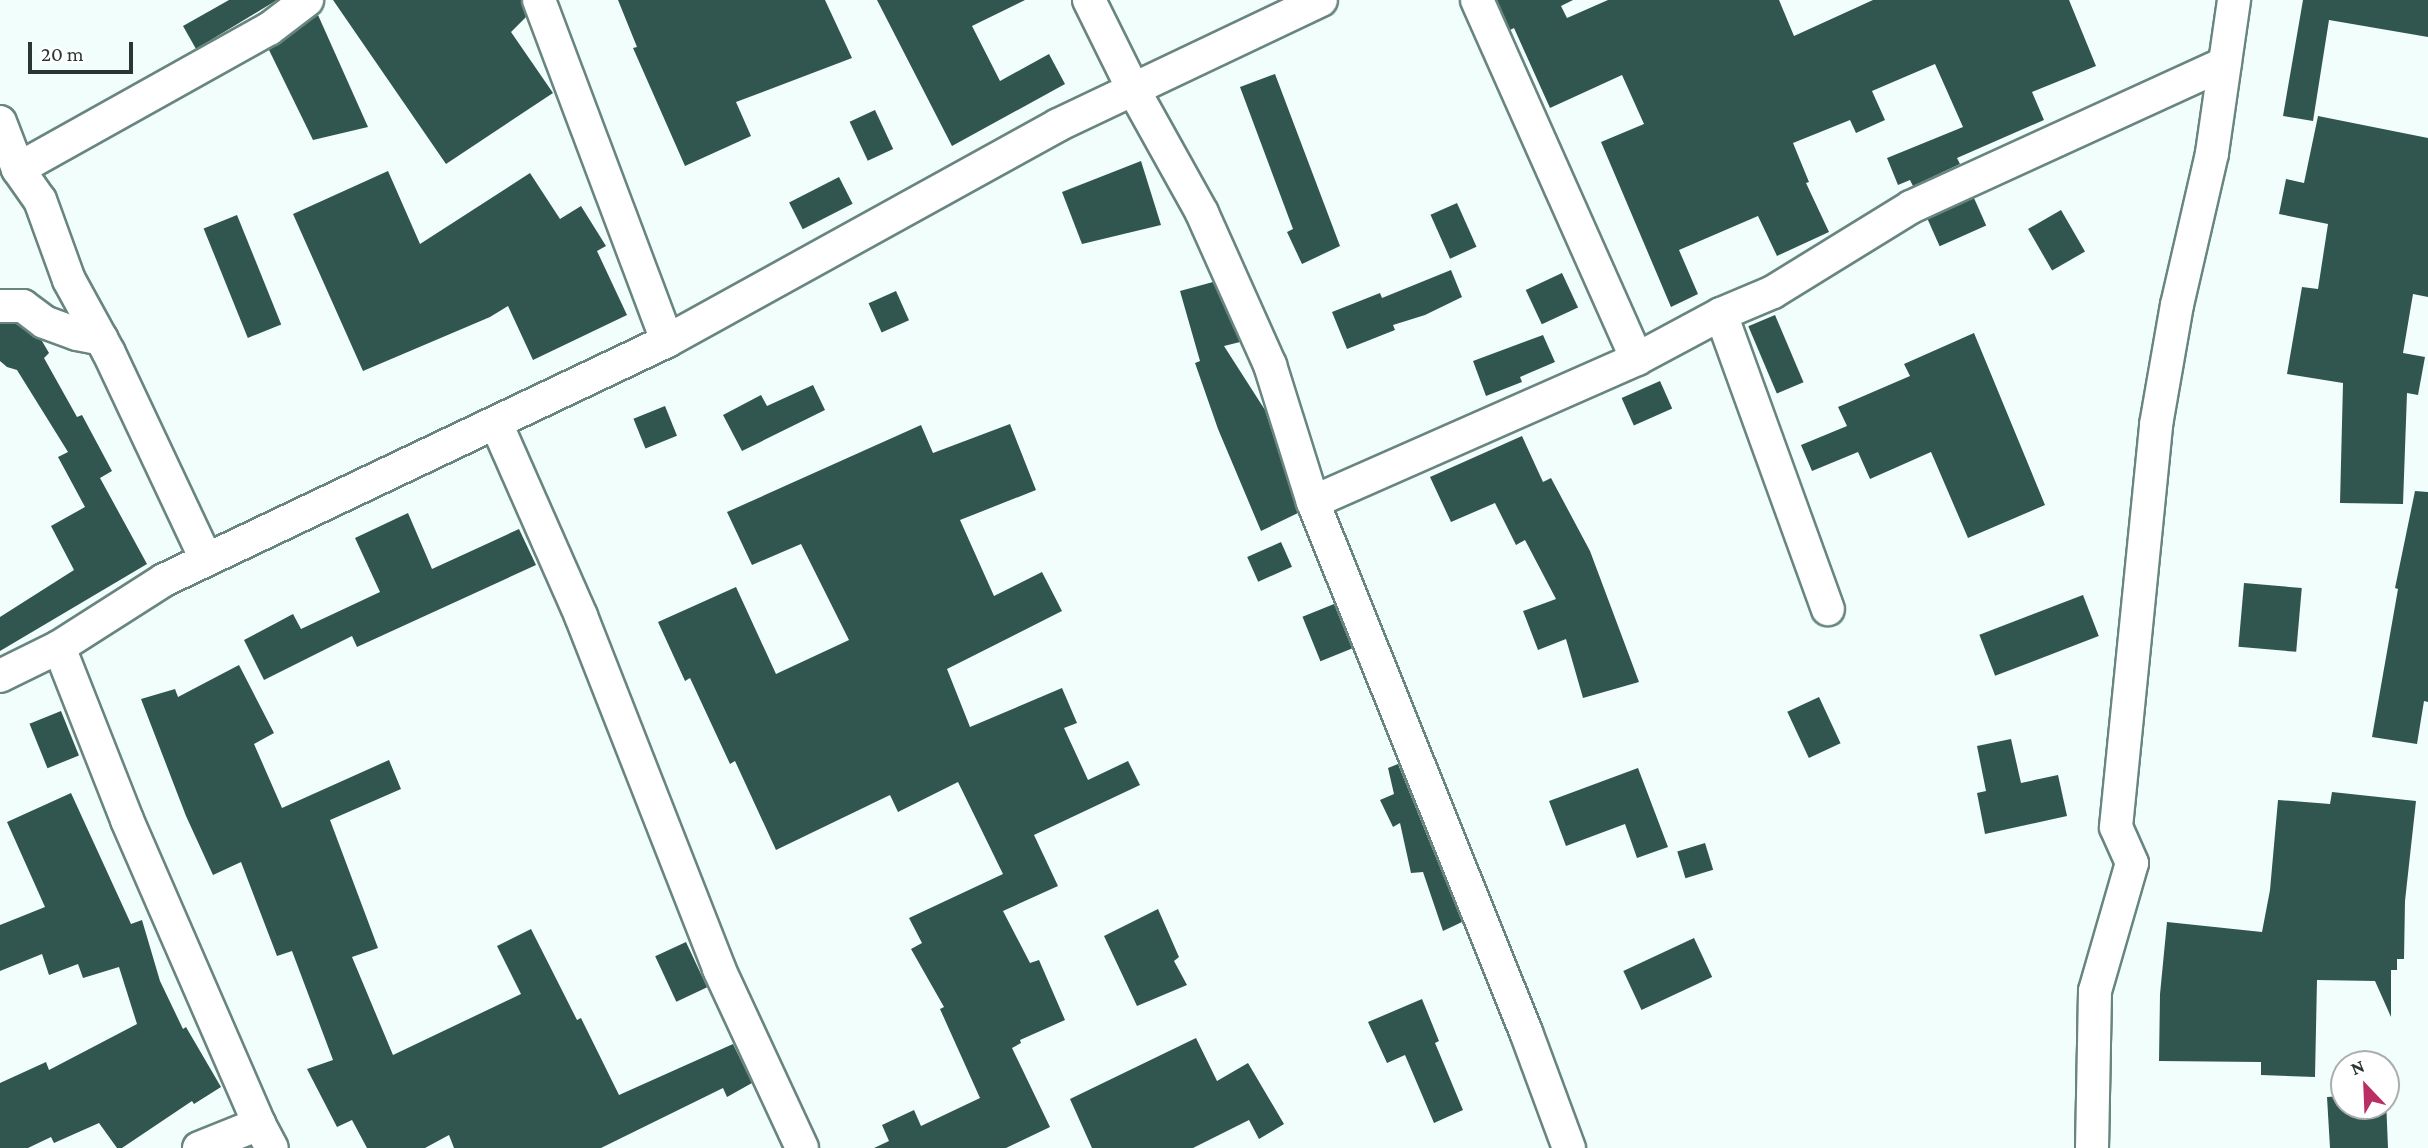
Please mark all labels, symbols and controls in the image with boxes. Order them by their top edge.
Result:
scale bar [32,28,136,72]
text: 20 m [41,42,84,66]
north arrow [2330,1050,2400,1120]
text: N [2347,1055,2367,1079]

